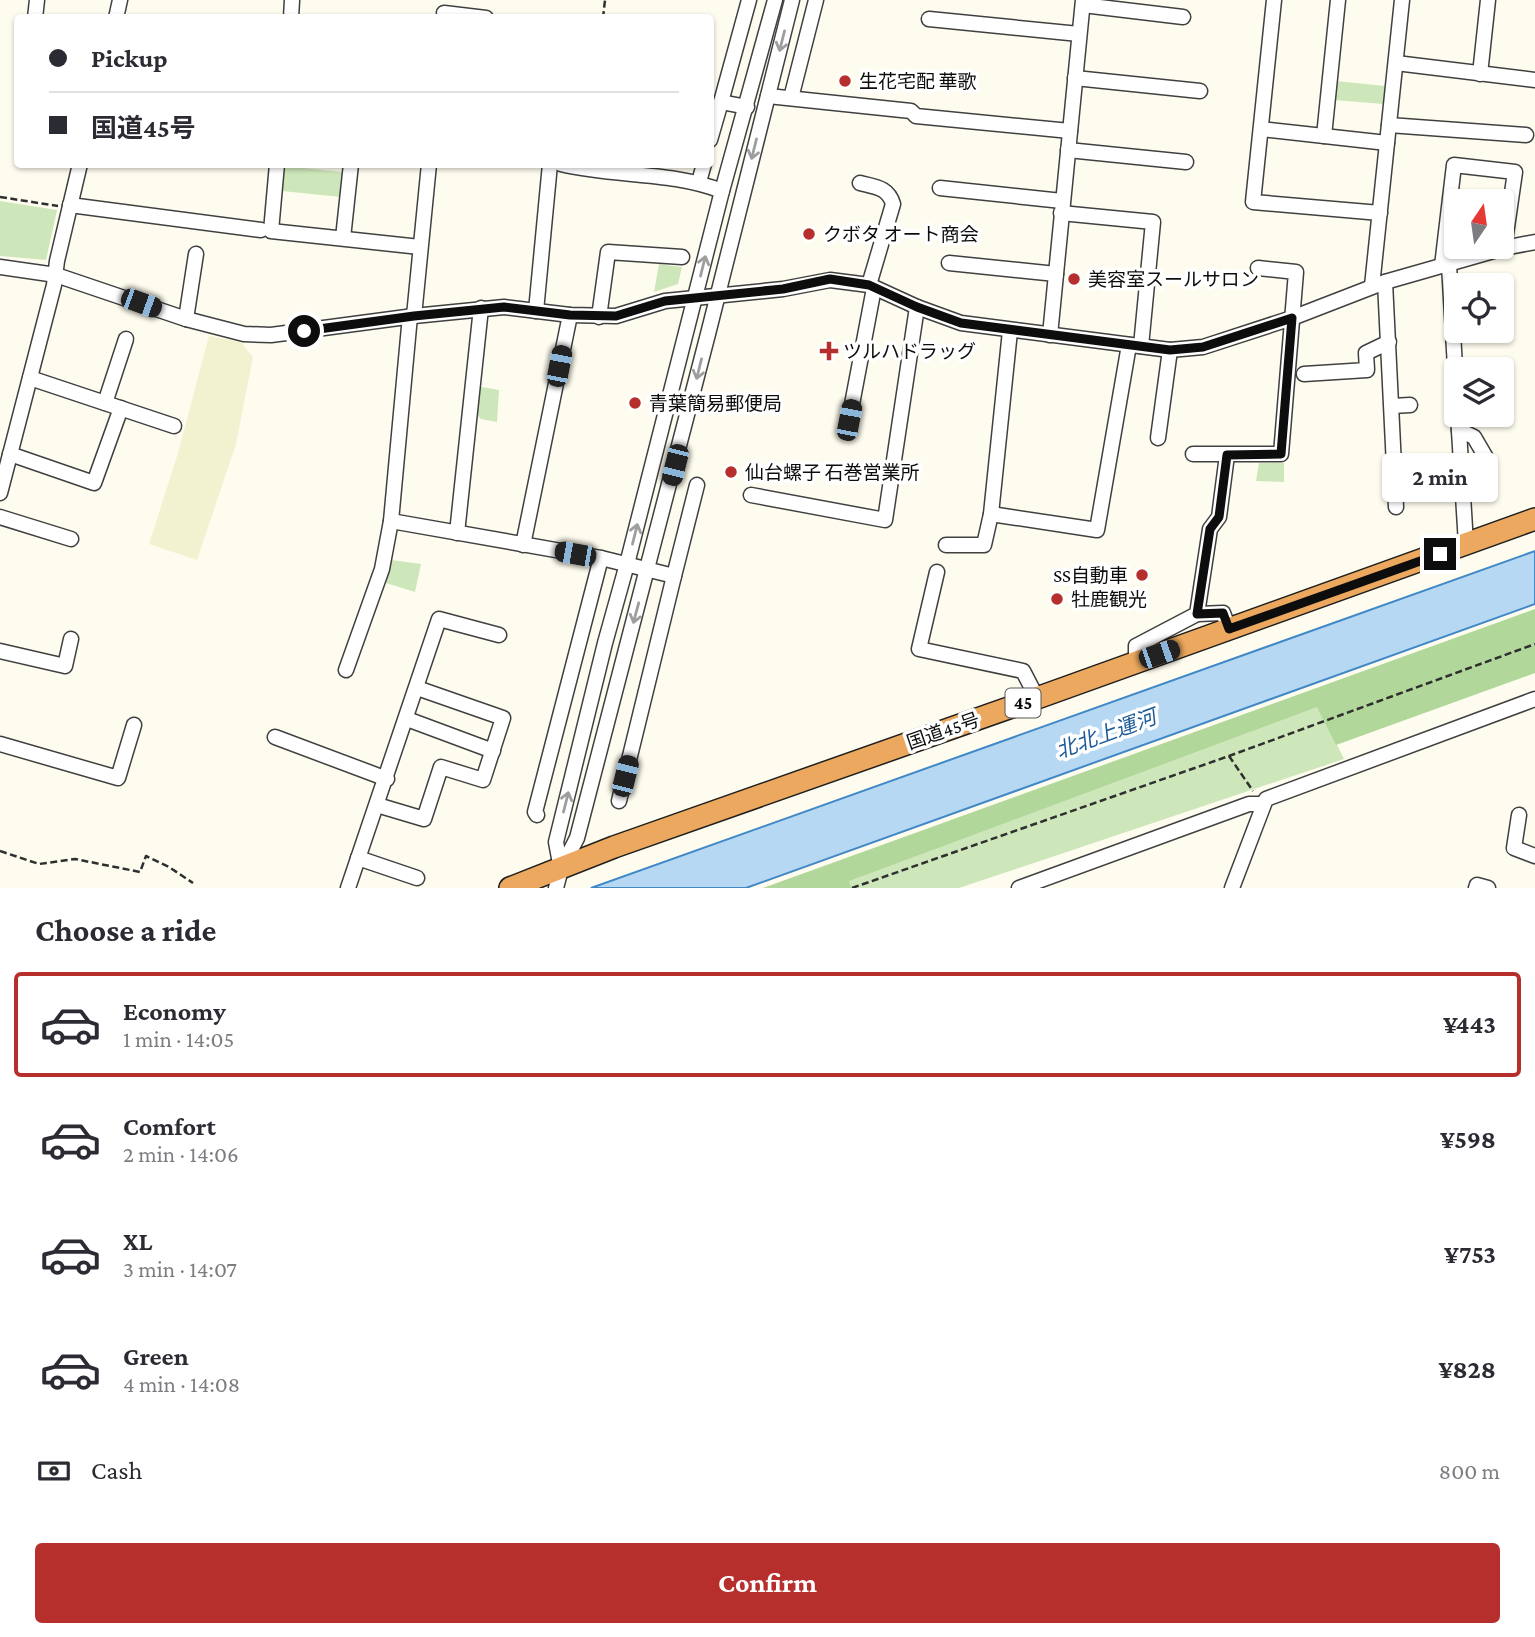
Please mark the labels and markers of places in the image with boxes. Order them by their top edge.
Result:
place label: 生花宅配 華歌 [859,71,977,92]
marker: 生花宅配 華歌 [837,73,853,89]
place label: クボタ オート商会 [823,224,979,245]
marker: クボタ オート商会 [801,226,817,242]
place label: 美容室スールサロン [1088,269,1259,290]
marker: 美容室スールサロン [1066,271,1082,287]
place label: ツルハドラッグ [843,341,976,362]
marker: ツルハドラッグ [821,343,837,359]
place label: 青葉簡易郵便局 [649,393,782,414]
marker: 青葉簡易郵便局 [627,395,643,411]
place label: 仙台螺子 石巻営業所 [745,462,920,483]
marker: 仙台螺子 石巻営業所 [723,464,739,480]
place label: SS自動車 [1053,565,1128,586]
marker: SS自動車 [1134,567,1150,583]
place label: 牡鹿観光 [1071,589,1147,610]
marker: 牡鹿観光 [1049,591,1065,607]

